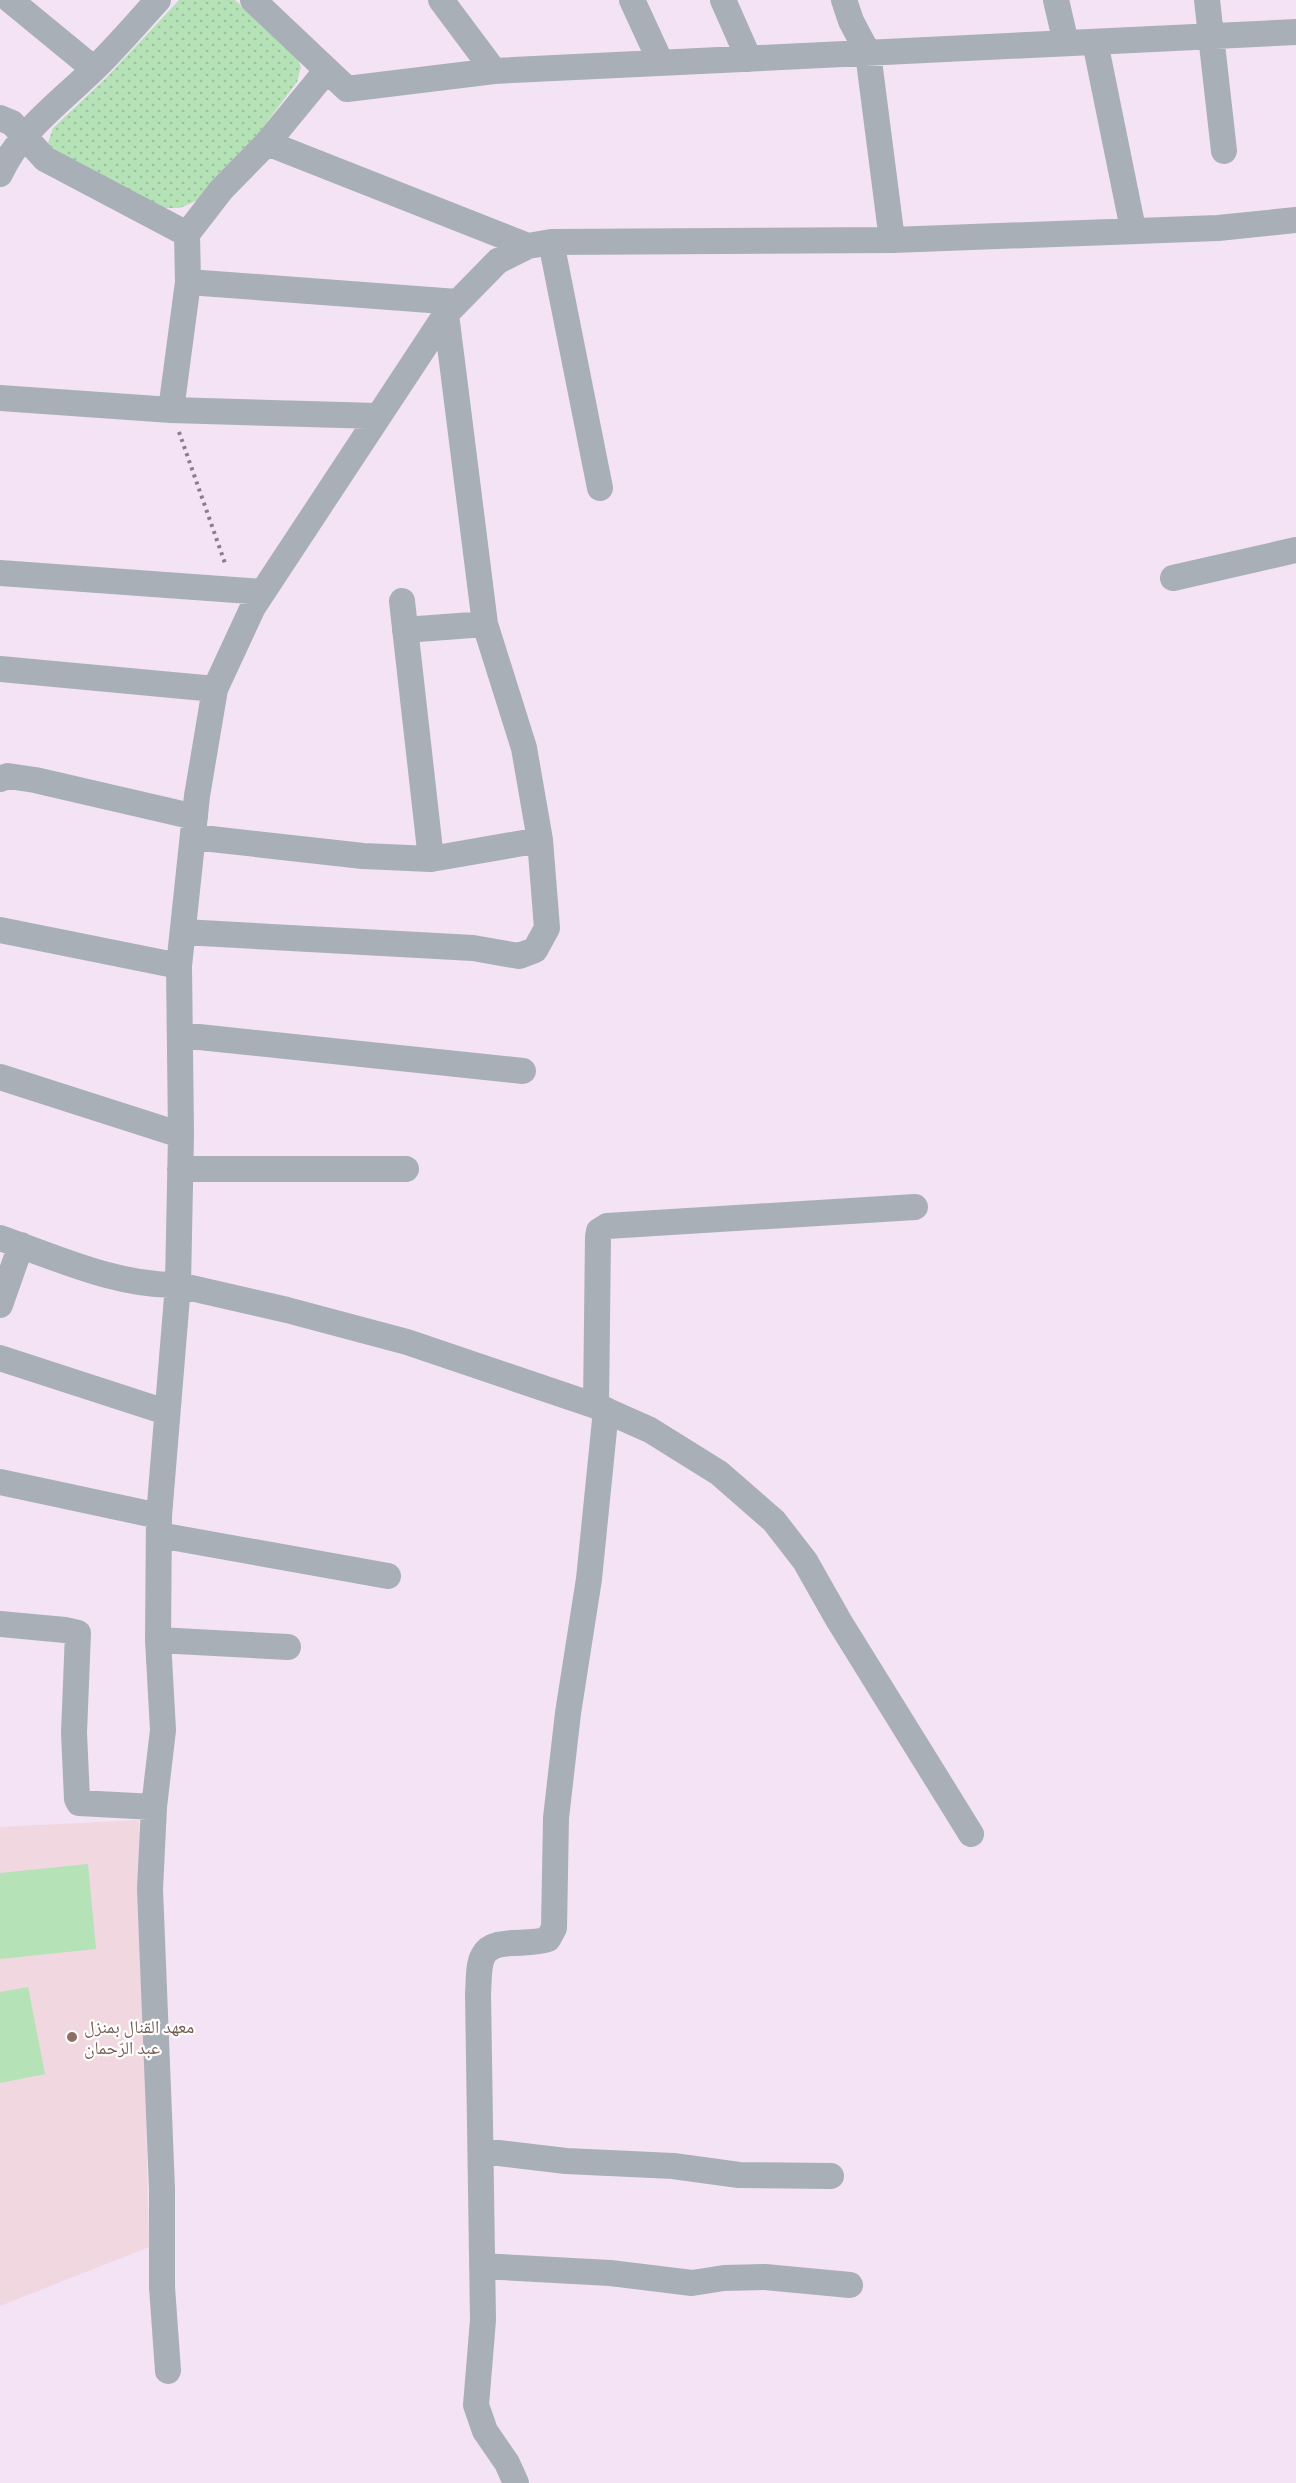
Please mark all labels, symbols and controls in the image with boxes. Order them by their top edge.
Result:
place label: معهد القنال بمنزل عبد الرّحمان [84,2016,194,2059]
marker: معهد القنال بمنزل عبد الرّحمان [65,2030,79,2044]

